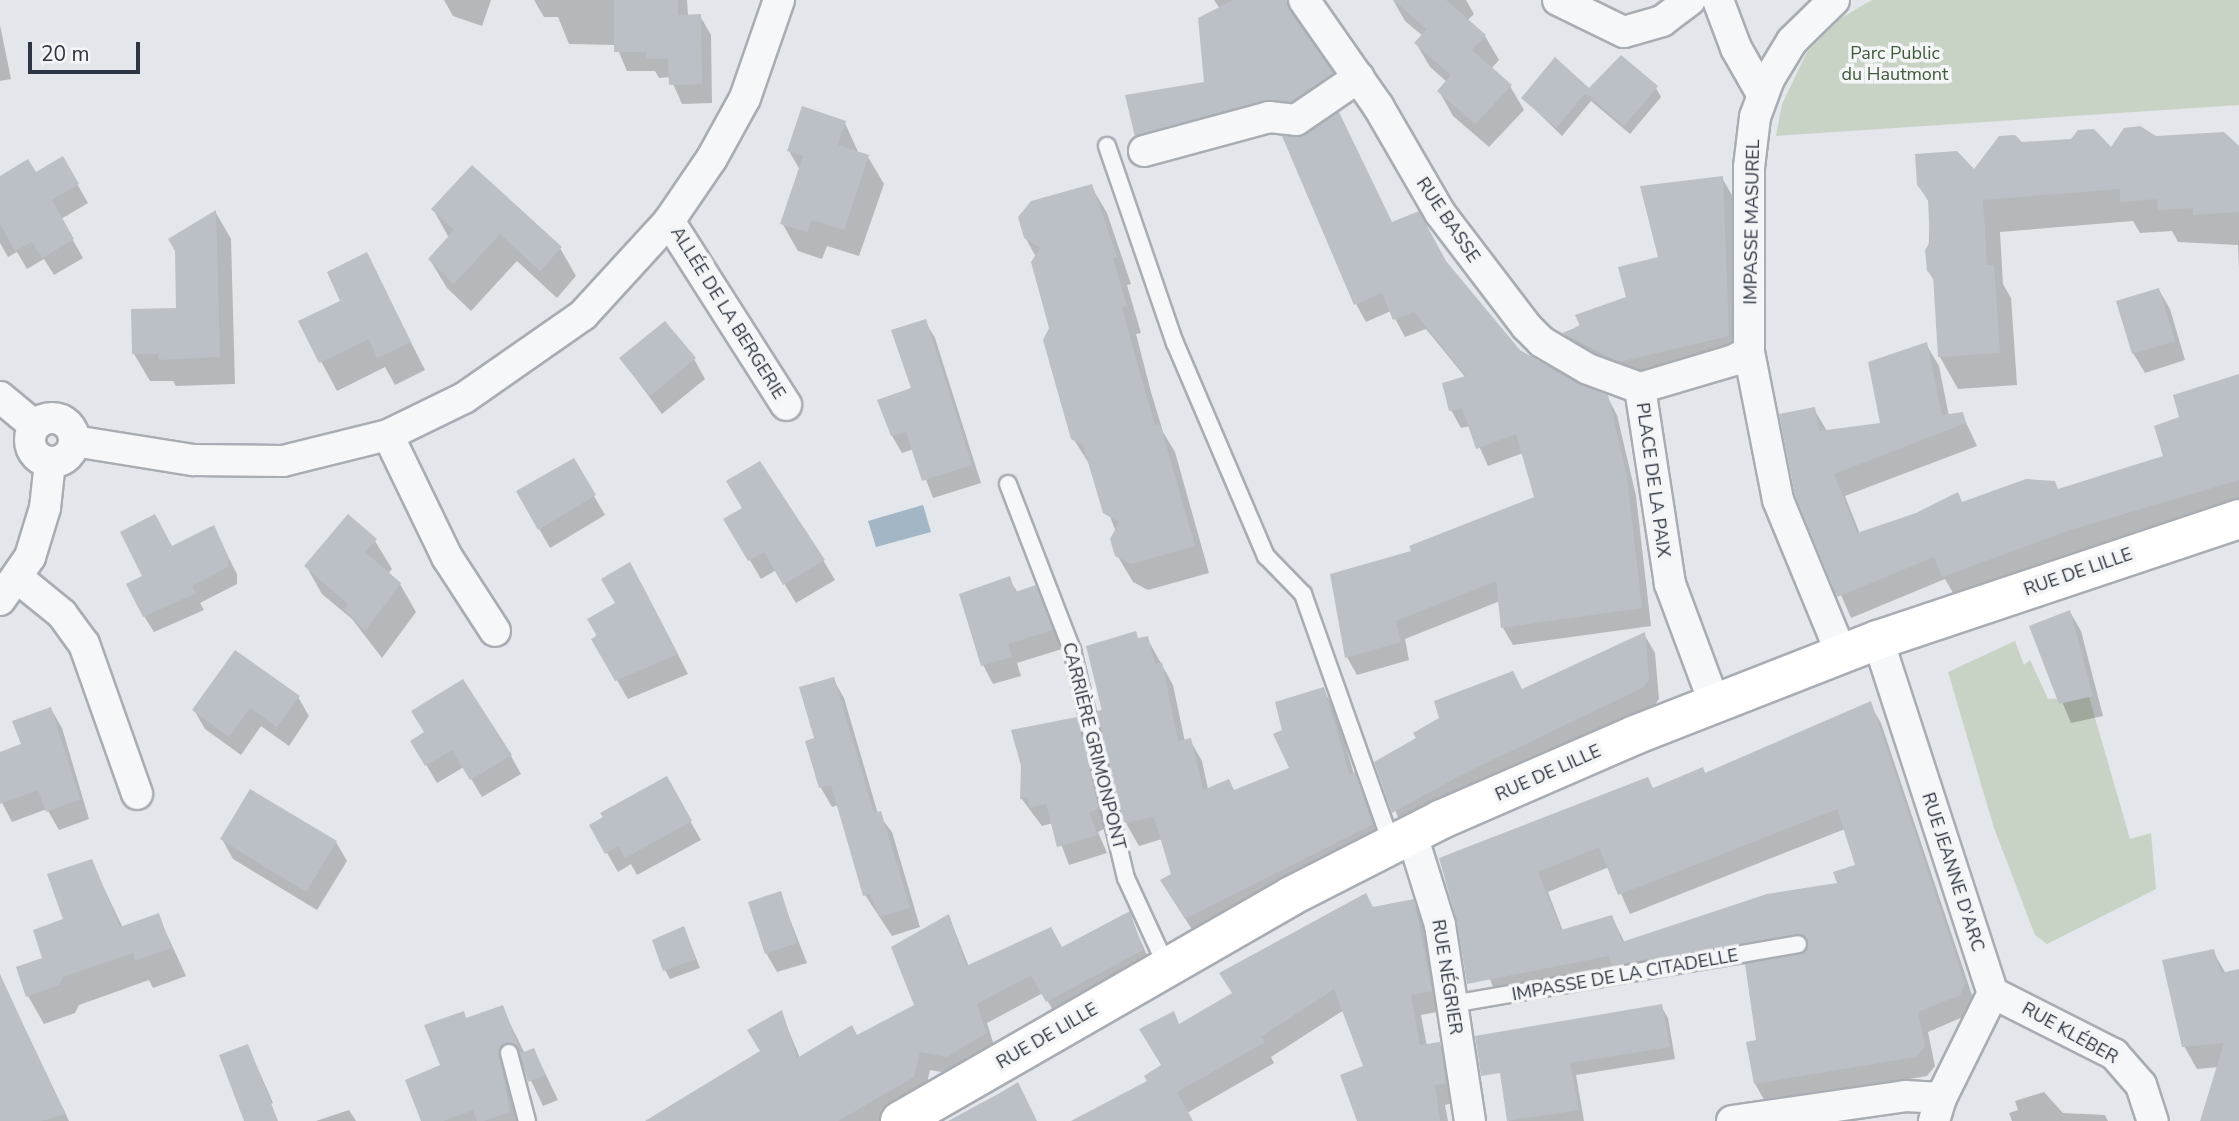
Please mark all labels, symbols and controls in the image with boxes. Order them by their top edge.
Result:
scale bar [32,28,144,72]
text: 20 m [41,40,90,68]
park label: Parc Public du Hautmont [1842,43,1948,86]
street label: IMPASSE MASUREL [1740,139,1764,305]
street label: RUE BASSE [1412,173,1484,267]
street label: ALLÉE DE LA BERGERIE [666,223,790,403]
street label: PLACE DE LA PAIX [1631,401,1675,559]
street label: RUE DE LILLE [2021,543,2135,601]
street label: CARRIÈRE GRIMONPONT [1058,640,1130,852]
street label: RUE DE LILLE [1492,740,1604,806]
street label: RUE JEANNE D'ARC [1917,790,1989,954]
street label: RUE NÉGRIER [1427,918,1467,1036]
street label: IMPASSE DE LA CITADELLE [1510,944,1740,1006]
street label: RUE DE LILLE [993,998,1101,1074]
street label: RUE KLÉBER [2018,998,2122,1068]

